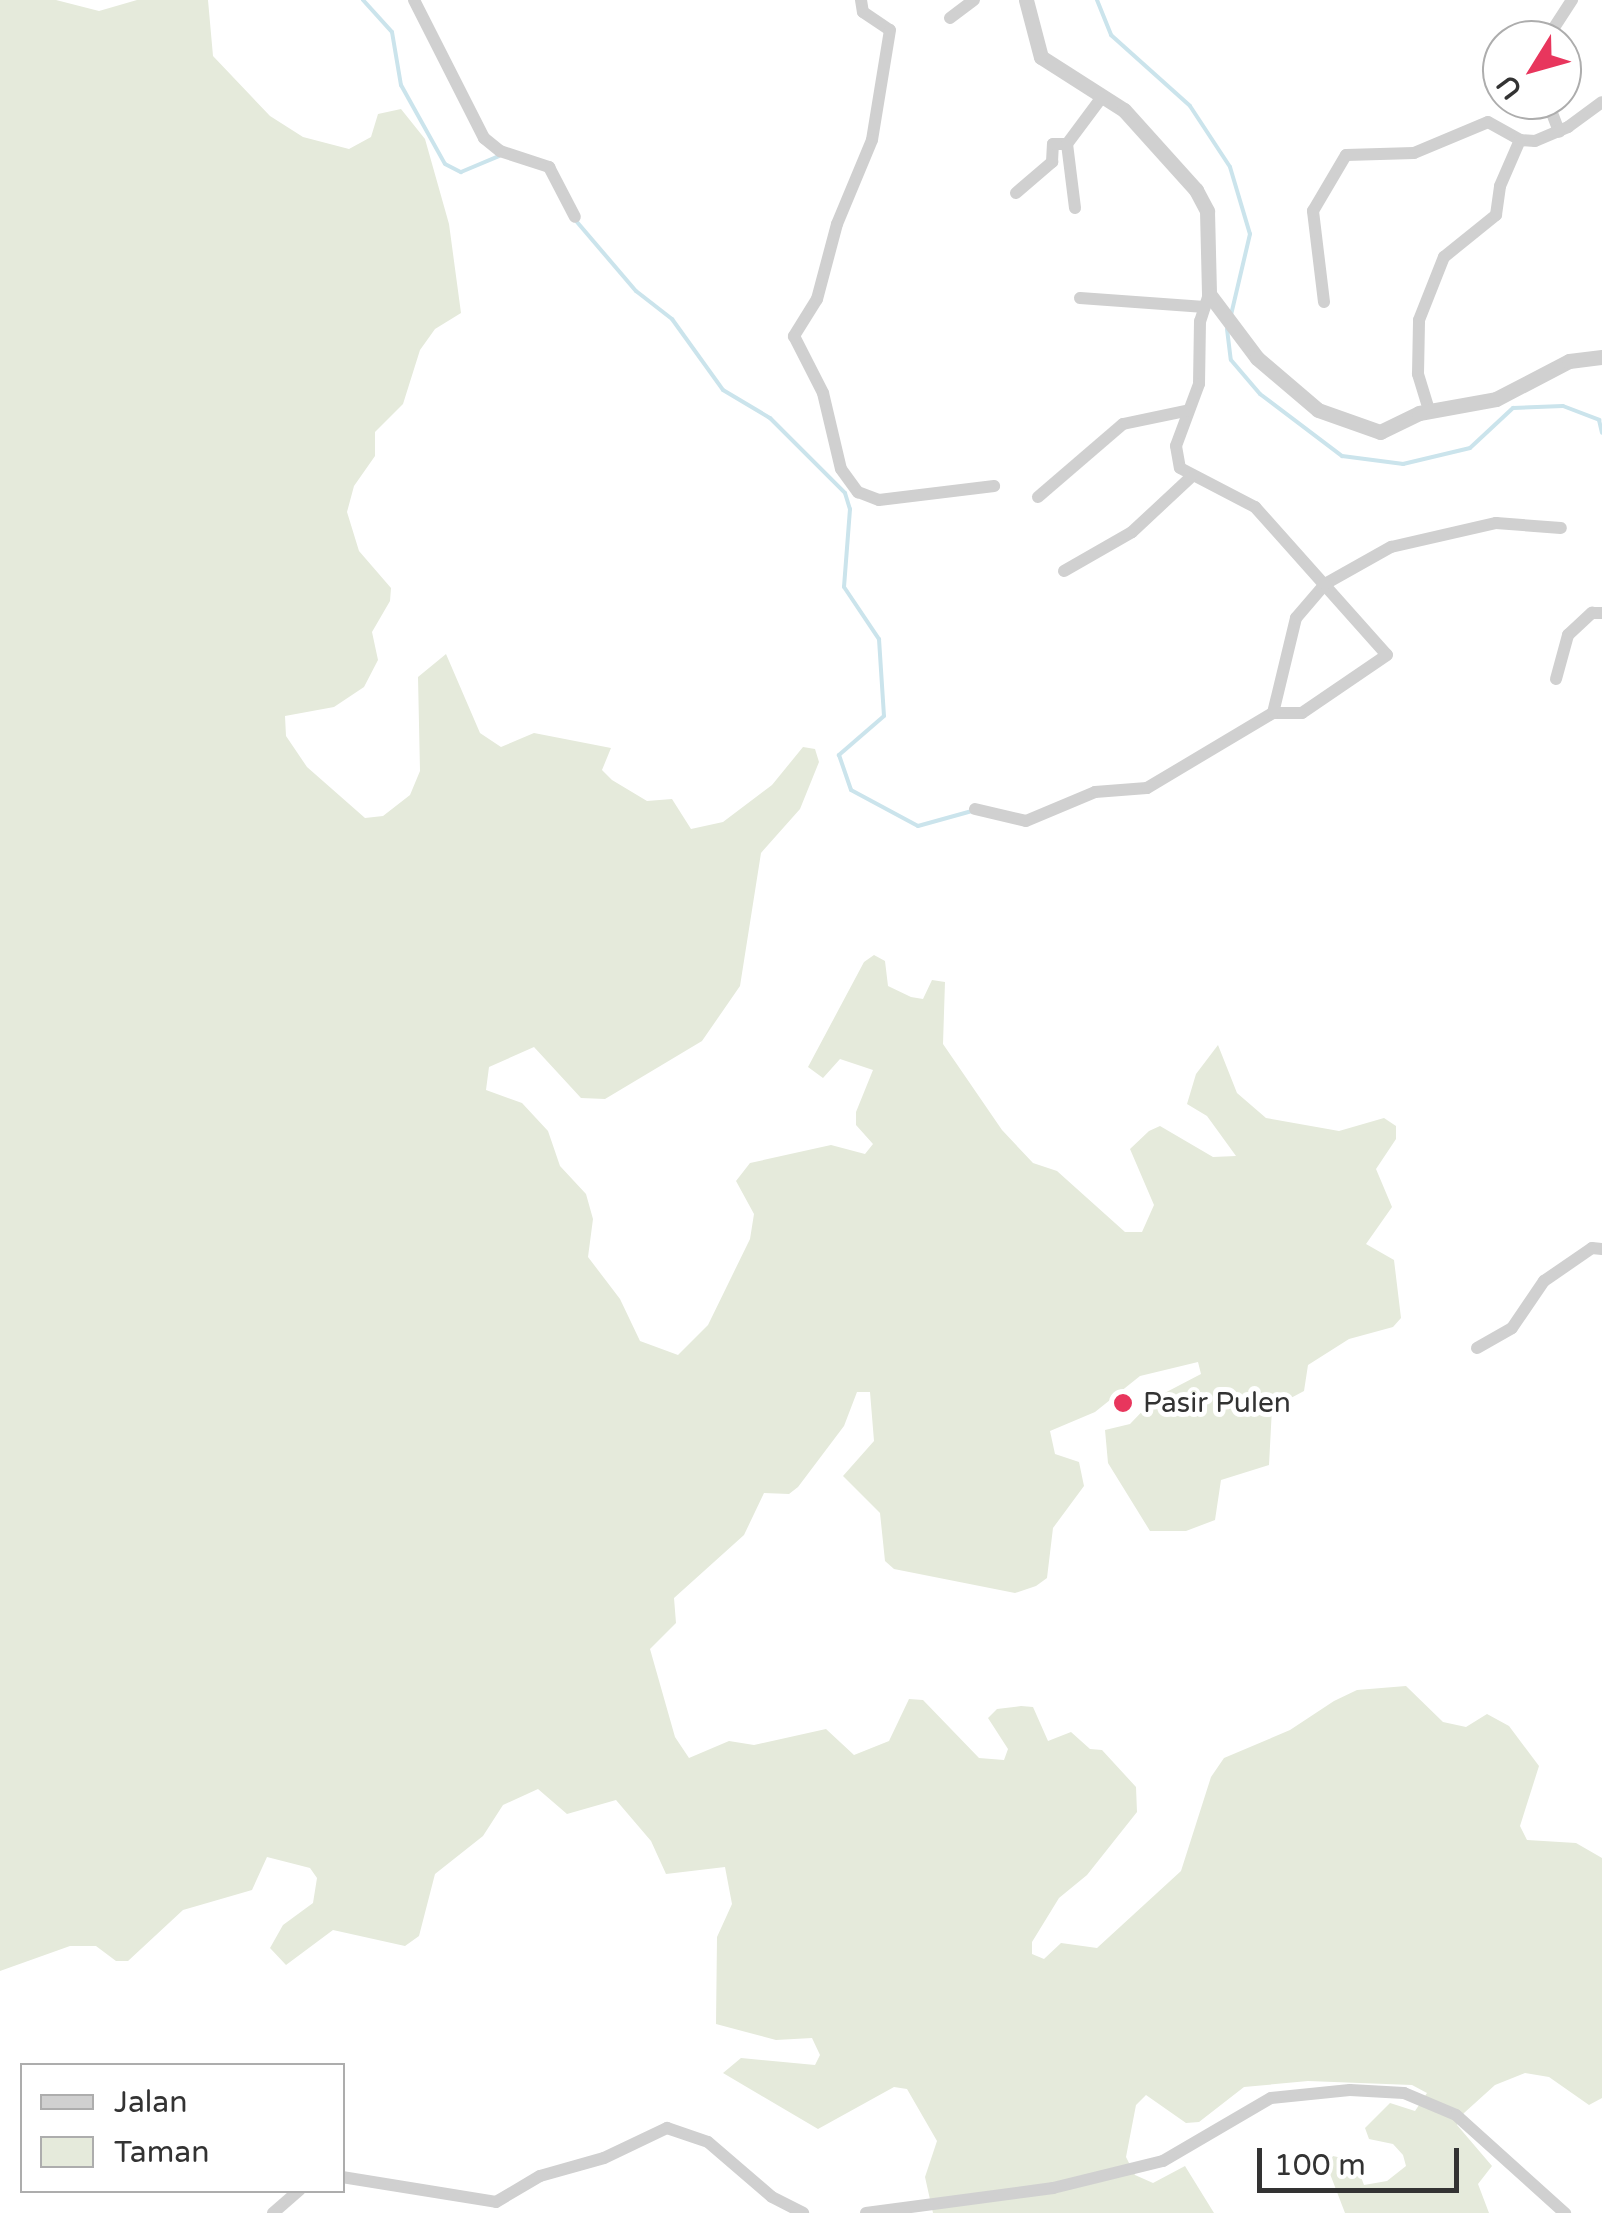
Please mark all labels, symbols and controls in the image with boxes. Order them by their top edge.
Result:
north arrow [1482,20,1582,120]
text: U [1490,68,1530,106]
place label: Pasir Pulen [1143,1386,1291,1420]
marker: Pasir Pulen [1112,1392,1134,1414]
legend [20,2063,345,2193]
text: Jalan [114,2084,187,2121]
scale bar [1262,2128,1464,2190]
text: Taman [114,2134,209,2171]
text: 100 m [1274,2147,1366,2184]

